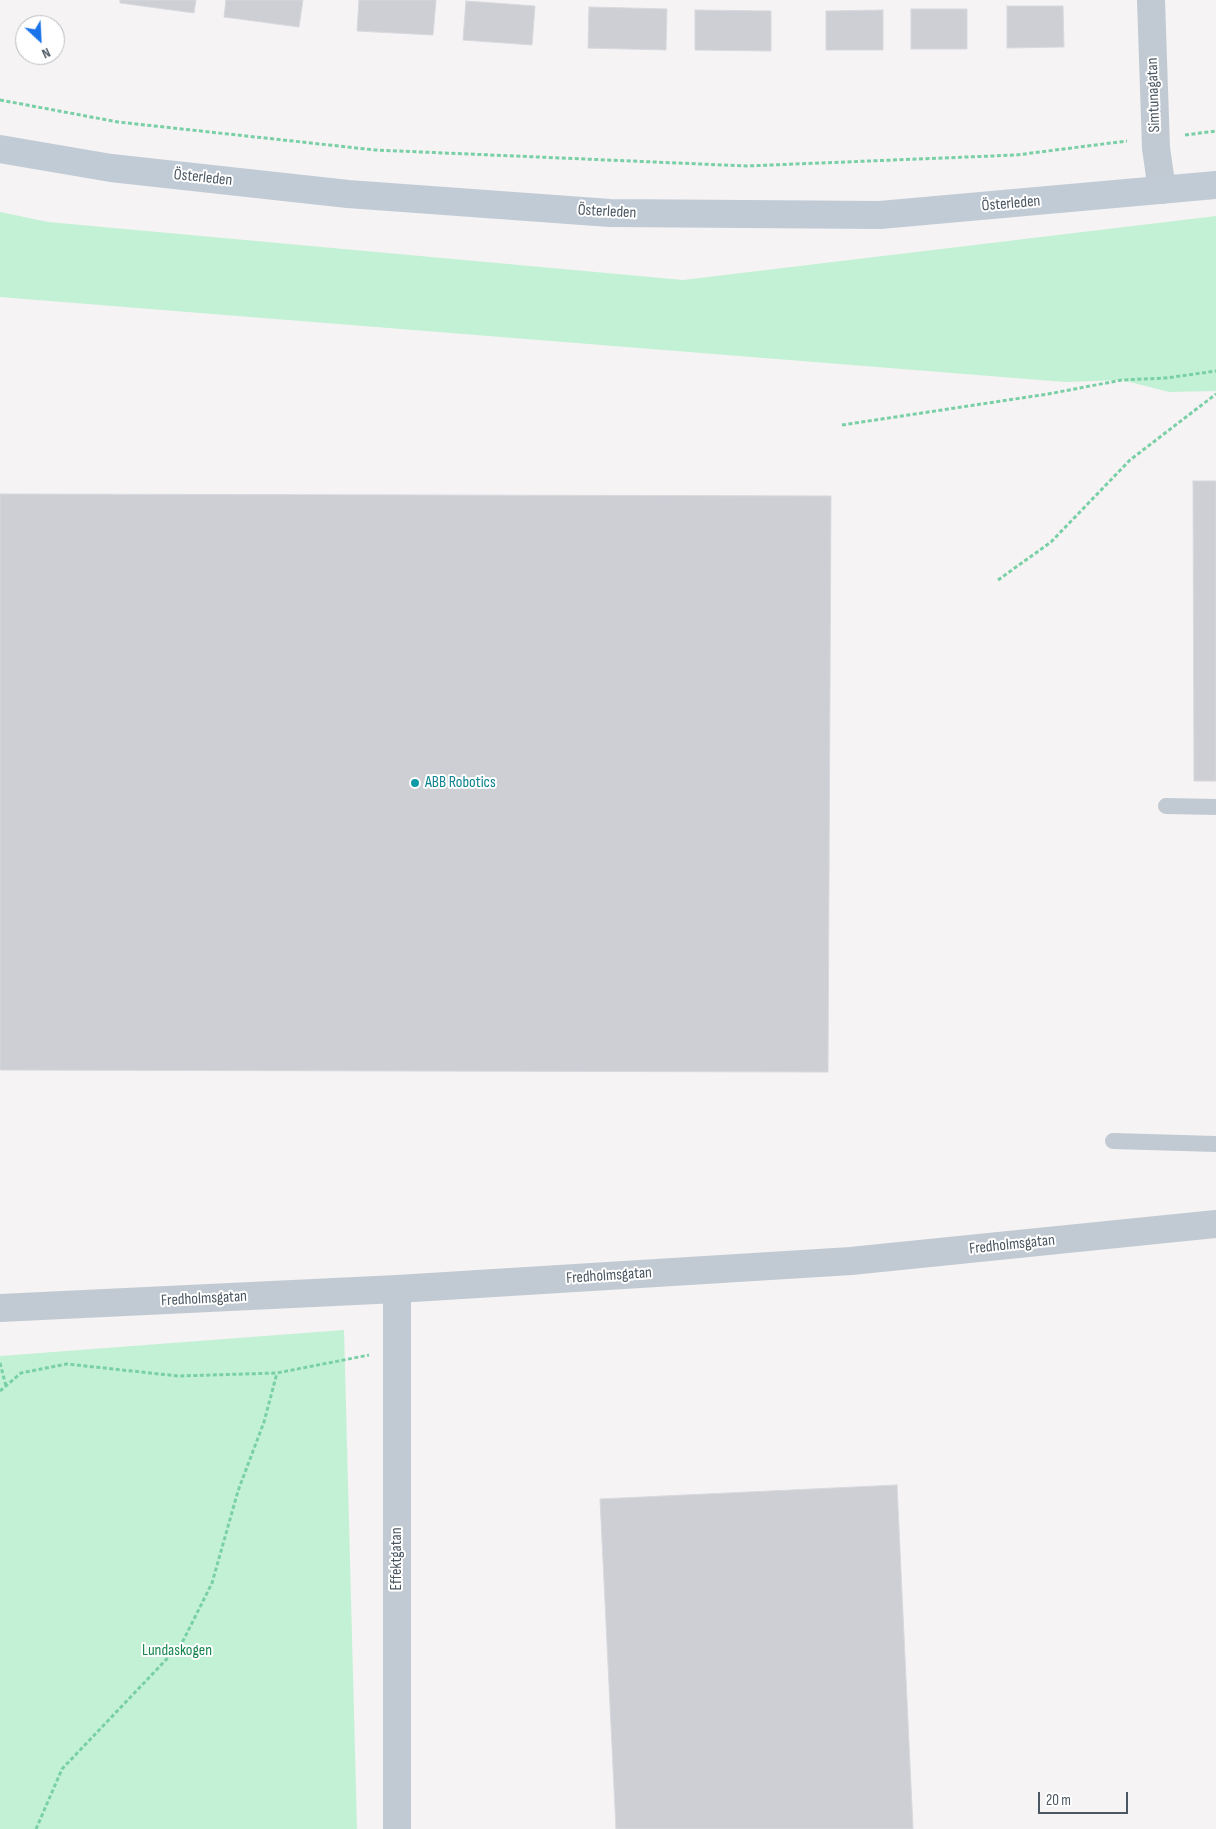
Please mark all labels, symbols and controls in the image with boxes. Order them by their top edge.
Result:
north arrow [15,15,65,65]
text: N [39,44,53,62]
street label: Simtunagatan [1143,57,1165,133]
street label: Österleden [173,165,233,191]
street label: Österleden [981,192,1041,216]
street label: Österleden [577,201,637,223]
place label: ABB Robotics [425,773,496,793]
marker: ABB Robotics [409,777,421,789]
street label: Fredholmsgatan [968,1231,1056,1259]
street label: Fredholmsgatan [565,1263,653,1289]
street label: Fredholmsgatan [161,1287,247,1311]
street label: Effektgatan [387,1527,407,1591]
park label: Lundaskogen [142,1641,212,1661]
scale bar [1041,1782,1131,1814]
text: 20 m [1046,1791,1071,1810]

